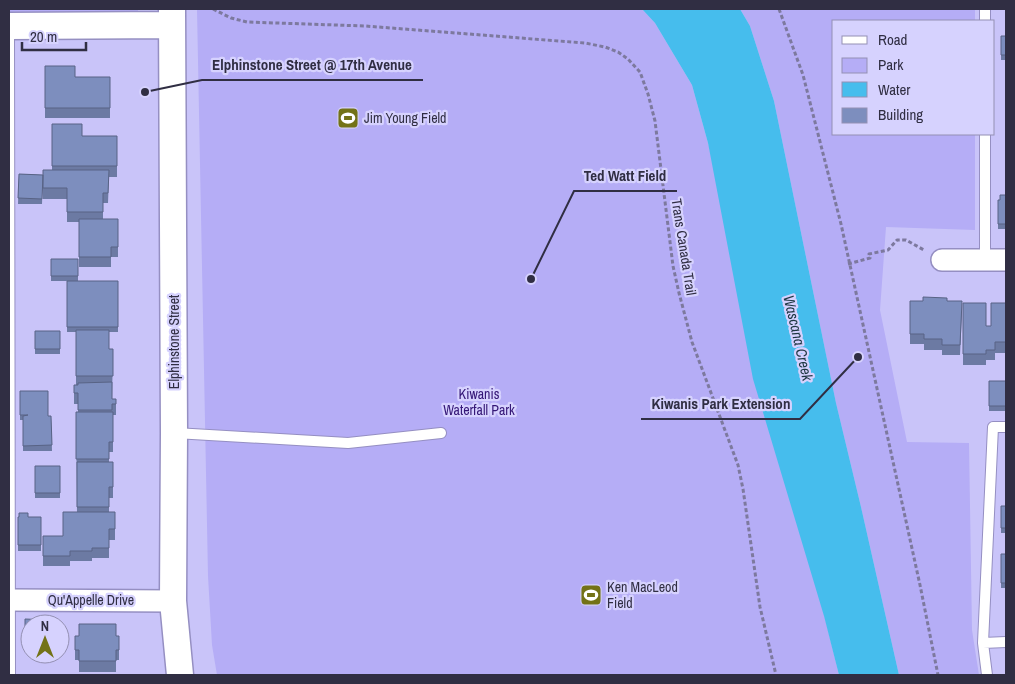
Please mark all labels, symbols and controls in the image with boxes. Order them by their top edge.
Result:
scale bar [22,20,86,52]
legend [832,20,995,135]
text: 20 m [30,26,57,47]
text: Road [878,29,907,50]
callout: Elphinstone Street @ 17th Avenue [202,50,423,80]
text: Elphinstone Street @ 17th Avenue [212,54,412,75]
text: Park [878,54,904,75]
text: Water [878,79,910,100]
text: Building [878,104,923,125]
sports icon: Jim Young Field [336,106,360,130]
place label: Jim Young Field [364,109,447,127]
callout: Ted Watt Field [574,161,677,191]
text: Ted Watt Field [584,165,666,186]
street label: Trans Canada Trail [667,197,701,297]
water label: Wascana Creek [778,293,819,384]
street label: Elphinstone Street [165,295,183,389]
park label: Kiwanis Waterfall Park [443,385,515,419]
callout: Kiwanis Park Extension [641,389,800,419]
text: Kiwanis Park Extension [652,393,790,414]
place label: Ken MacLeod Field [607,578,678,612]
sports icon: Ken MacLeod Field [579,583,603,607]
street label: Qu'Appelle Drive [48,591,134,609]
north arrow [20,614,70,664]
text: N [41,617,49,635]

